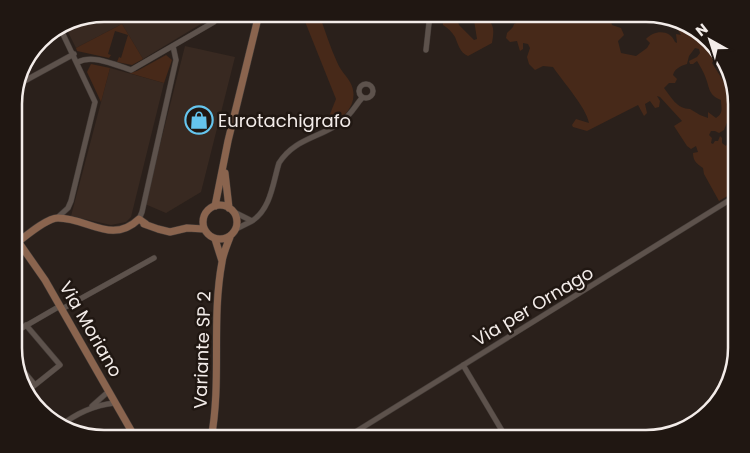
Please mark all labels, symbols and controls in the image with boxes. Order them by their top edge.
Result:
north arrow [685,15,735,65]
text: N [691,19,712,41]
shop icon: Eurotachigrafo [184,105,214,135]
place label: Eurotachigrafo [218,108,351,133]
street label: Via per Ornago [468,260,598,352]
street label: Via Moriano [53,276,129,382]
street label: Variante SP 2 [187,291,217,409]

